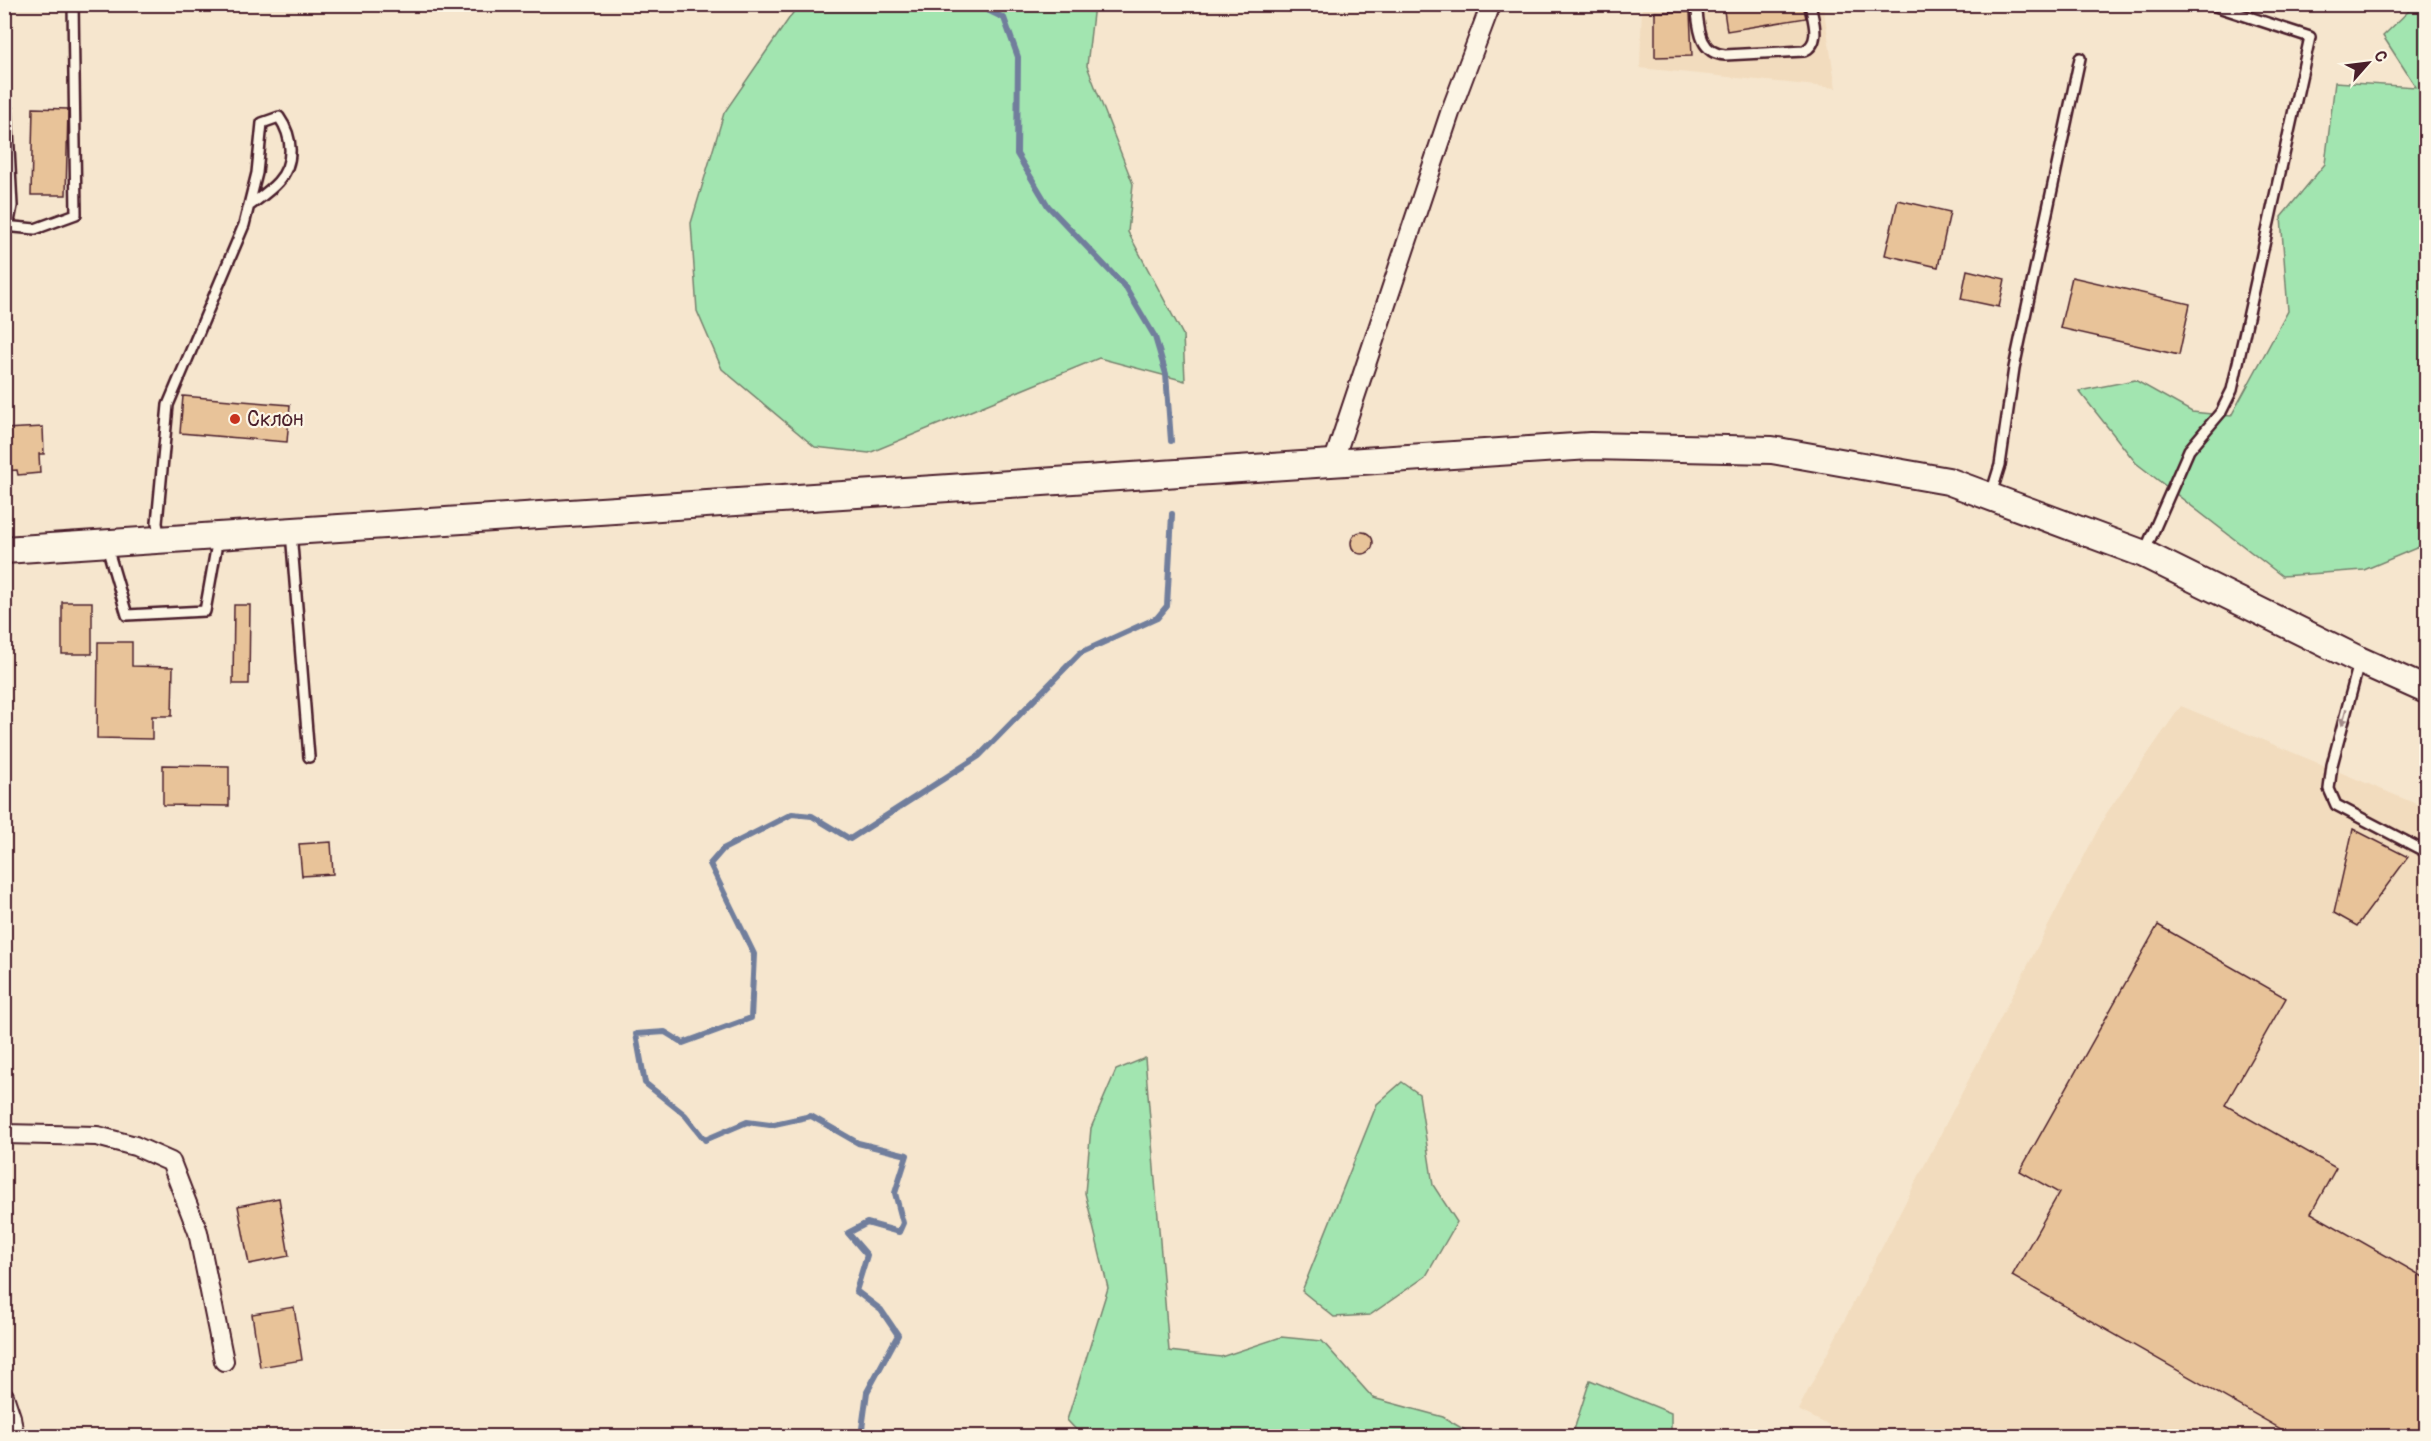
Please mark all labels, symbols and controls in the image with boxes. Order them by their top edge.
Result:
north arrow [2338,33,2398,93]
text: С [2369,47,2392,66]
place label: Склон [247,406,304,433]
marker: Склон [228,412,242,426]
one-way arrow [2339,708,2349,726]

